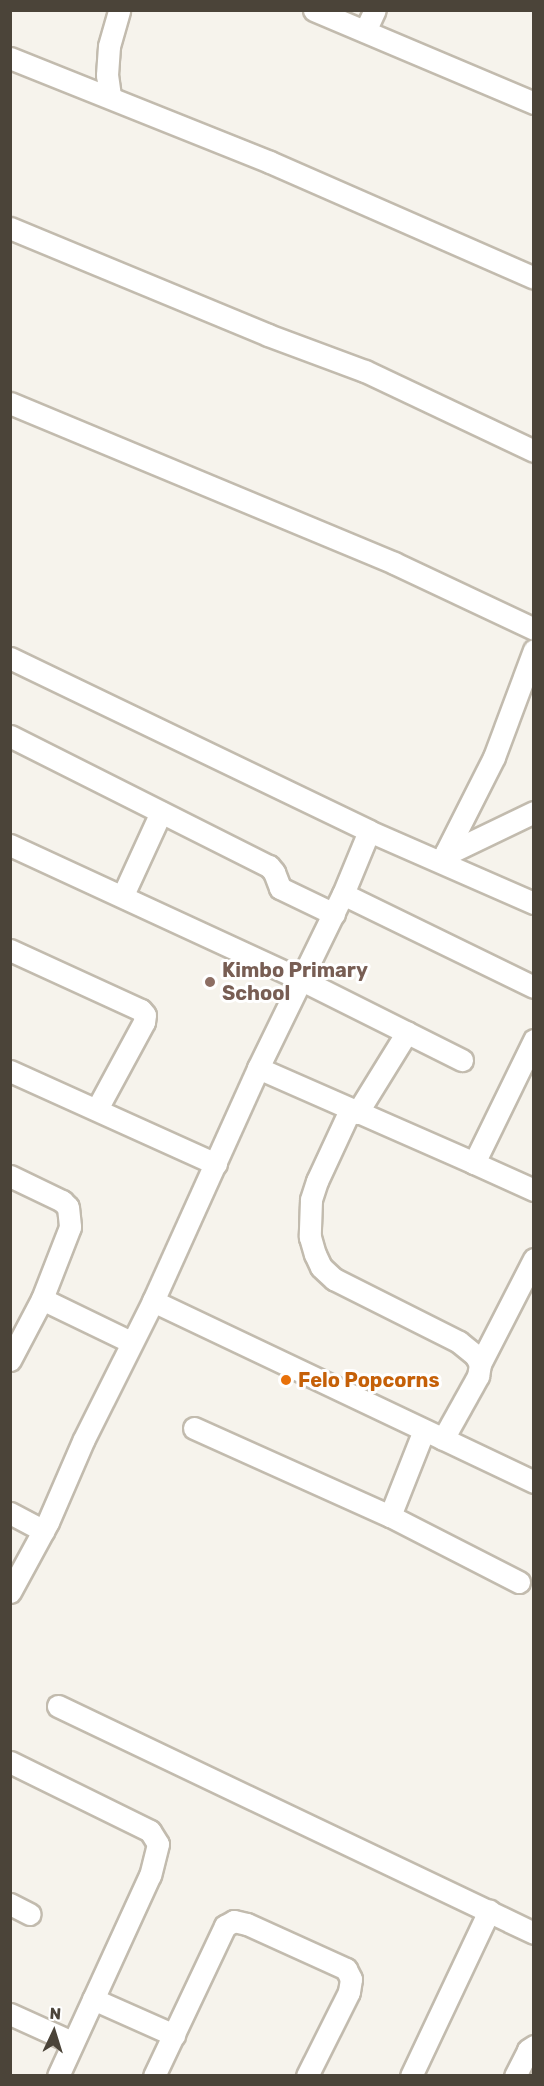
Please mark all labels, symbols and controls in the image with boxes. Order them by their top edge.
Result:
place label: Kimbo Primary School [222,958,368,1005]
marker: Kimbo Primary School [203,975,217,989]
place label: Felo Popcorns [298,1368,440,1392]
marker: Felo Popcorns [279,1373,293,1387]
north arrow [24,2002,84,2062]
text: N [49,2004,62,2023]

